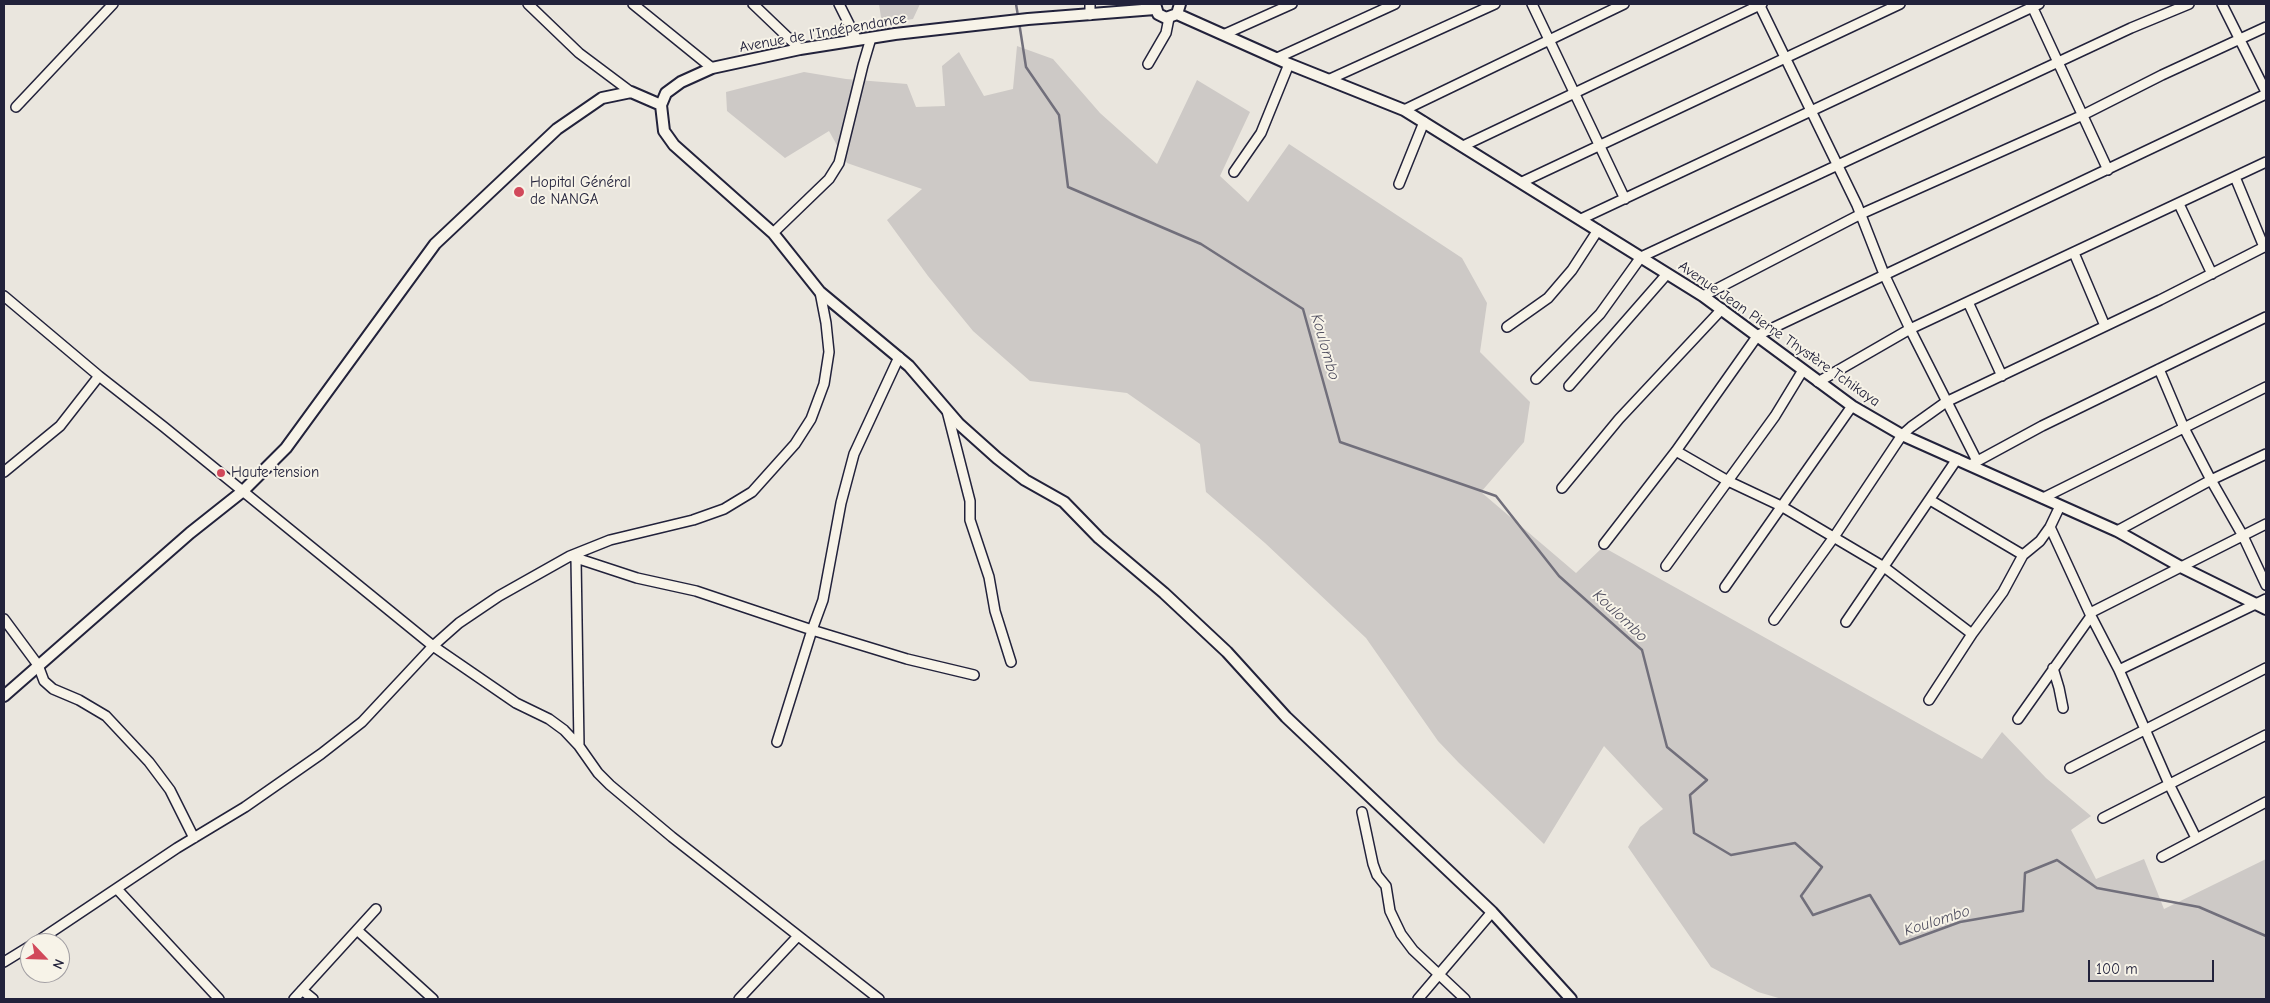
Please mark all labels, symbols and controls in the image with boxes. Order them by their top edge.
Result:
street label: Avenue de l'Indépendance [738,9,908,57]
place label: Hopital Général de NANGA [530,174,631,209]
marker: Hopital Général de NANGA [512,185,526,199]
street label: Avenue Jean Pierre Thystère Tchikaya [1675,257,1883,411]
water label: Koulombo [1306,312,1344,382]
place label: Haute tension [231,464,319,482]
marker: Haute tension [215,467,227,479]
water label: Koulombo [1589,586,1651,646]
water label: Koulombo [1902,901,1972,941]
north arrow [20,933,70,983]
scale bar [2090,950,2216,982]
text: N [49,956,68,972]
text: 100 m [2096,960,2138,978]

